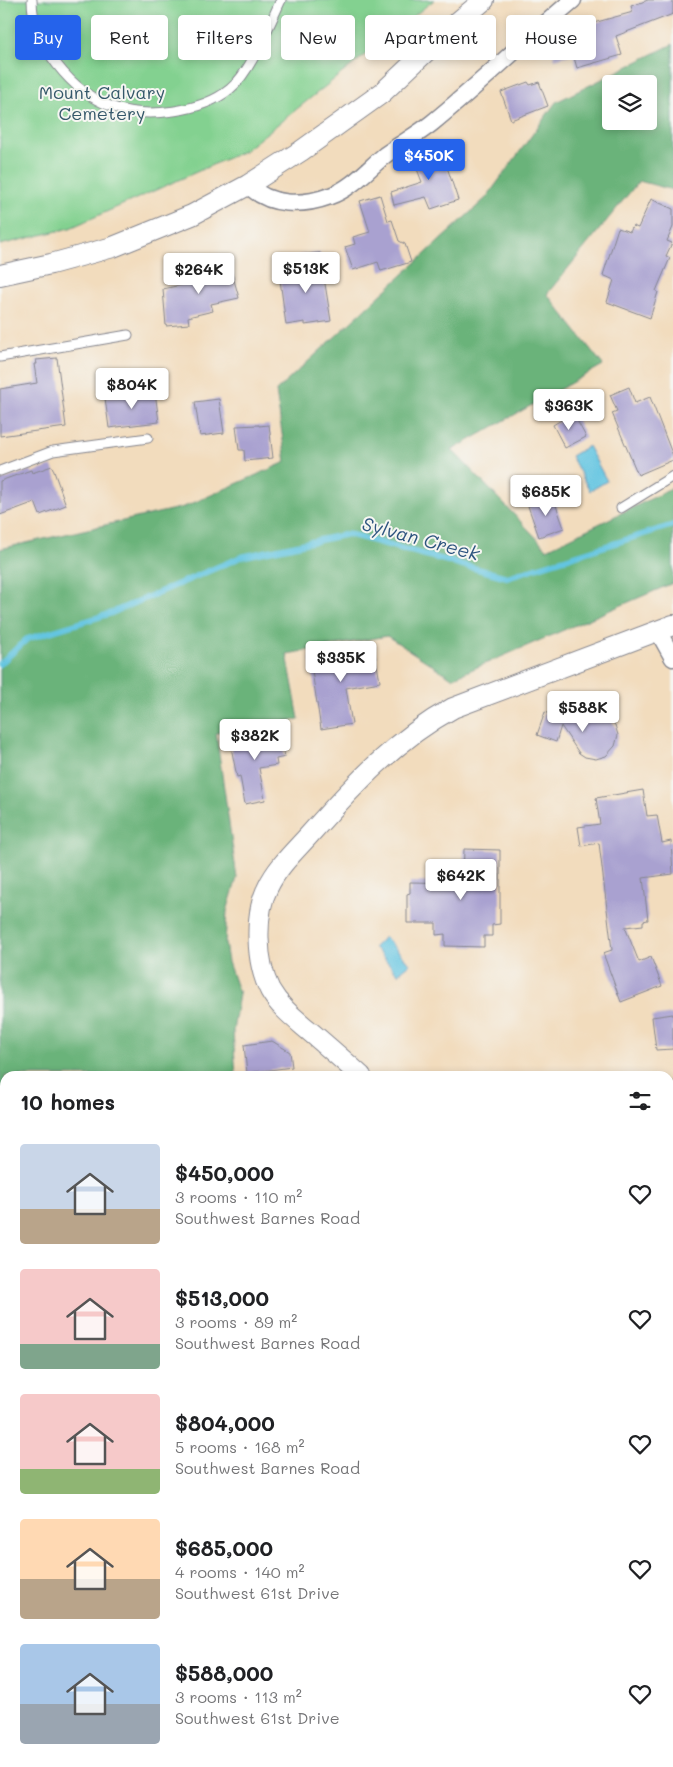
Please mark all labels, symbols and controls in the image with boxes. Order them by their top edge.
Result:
chip: Buy [15,15,81,60]
chip: Rent [91,15,168,60]
chip: Filters [178,15,271,60]
chip: New [281,15,355,60]
chip: Apartment [365,15,496,60]
chip: House [506,15,596,60]
map controls [602,75,657,130]
button: layers [602,75,657,130]
park label: Mount Calvary Cemetery [39,80,165,125]
pin: $450K [394,138,464,181]
text: $450K [404,144,454,165]
pin: $264K [164,252,234,295]
pin: $513K [271,252,341,294]
text: $513K [283,257,329,278]
text: $264K [174,258,224,279]
pin: $804K [97,368,167,410]
text: $804K [107,373,157,394]
pin: $363K [534,388,604,431]
text: $363K [544,394,594,415]
pin: $685K [511,474,581,517]
text: $685K [521,480,571,501]
water label: Sylvan Creek [360,510,483,566]
pin: $335K [306,640,376,683]
text: $335K [317,646,365,667]
pin: $588K [548,690,618,733]
text: $588K [558,696,608,717]
pin: $382K [220,718,290,761]
text: $382K [231,724,279,745]
pin: $642K [426,858,496,901]
text: $642K [436,864,486,885]
icon: filters [626,1087,654,1115]
text: 10 homes [20,1088,115,1115]
text: $450,000 [175,1159,274,1186]
icon: home [60,1164,120,1224]
icon: heart [626,1180,654,1208]
text: 3 rooms · 110 m² [175,1186,302,1207]
text: Southwest Barnes Road [175,1207,360,1228]
text: $513,000 [175,1284,269,1311]
icon: home [60,1289,120,1349]
icon: heart [626,1305,654,1333]
text: 3 rooms · 89 m² [175,1311,297,1332]
text: Southwest Barnes Road [175,1332,360,1353]
text: $804,000 [175,1409,275,1436]
icon: home [60,1414,120,1474]
icon: heart [626,1430,654,1458]
text: 5 rooms · 168 m² [175,1436,305,1457]
text: Southwest Barnes Road [175,1457,360,1478]
text: $685,000 [175,1534,273,1561]
icon: home [60,1539,120,1599]
icon: heart [626,1555,654,1583]
text: 4 rooms · 140 m² [175,1561,305,1582]
text: Southwest 61st Drive [175,1582,340,1603]
text: $588,000 [175,1659,273,1686]
icon: home [60,1664,120,1724]
icon: heart [626,1680,654,1708]
text: 3 rooms · 113 m² [175,1686,302,1707]
text: Southwest 61st Drive [175,1707,340,1728]

